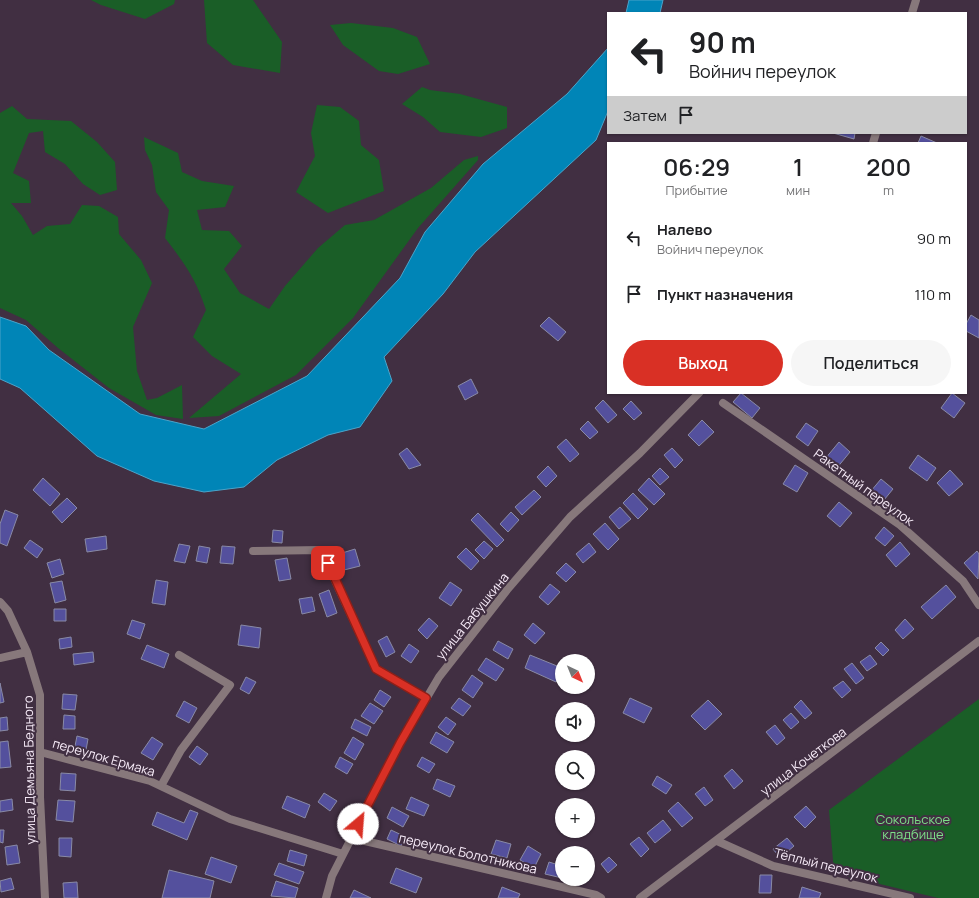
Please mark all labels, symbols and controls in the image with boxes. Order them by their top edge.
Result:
text: 90 m [689,23,756,61]
icon: left [623,28,675,80]
text: Войнич переулок [689,59,836,83]
icon: arrive [675,104,697,126]
text: Затем [623,105,667,126]
text: 06:29 [663,150,730,183]
text: 1 [793,150,803,183]
text: 200 [866,150,911,183]
text: Прибытие [666,181,728,199]
text: мин [786,181,810,199]
text: m [883,181,894,199]
text: Налево [657,219,712,240]
icon: left [623,227,645,249]
text: 90 m [917,228,951,249]
text: Войнич переулок [657,240,763,258]
icon: arrive [623,283,645,305]
text: Пункт назначения [657,284,793,305]
text: 110 m [914,284,951,305]
button: Выход [623,340,783,386]
button: Поделиться [791,340,951,386]
street label: Ракетный переулок [810,444,918,530]
pin [311,546,345,580]
icon: arrive [317,552,339,574]
street label: улица Бабушкина [431,569,513,663]
north arrow [555,654,595,694]
map controls [555,654,595,886]
street label: улица Демьяна Бедного [19,695,39,845]
button: sound [555,702,595,742]
street label: улица Кочеткова [756,723,850,799]
street label: переулок Ермака [51,734,157,780]
button: search [555,750,595,790]
button: + [555,798,595,838]
position arrow [337,803,379,845]
park label: Сокольское кладбище [876,810,951,843]
street label: переулок Болотникова [397,828,539,878]
street label: Тёплый переулок [772,843,880,887]
button: − [555,846,595,886]

